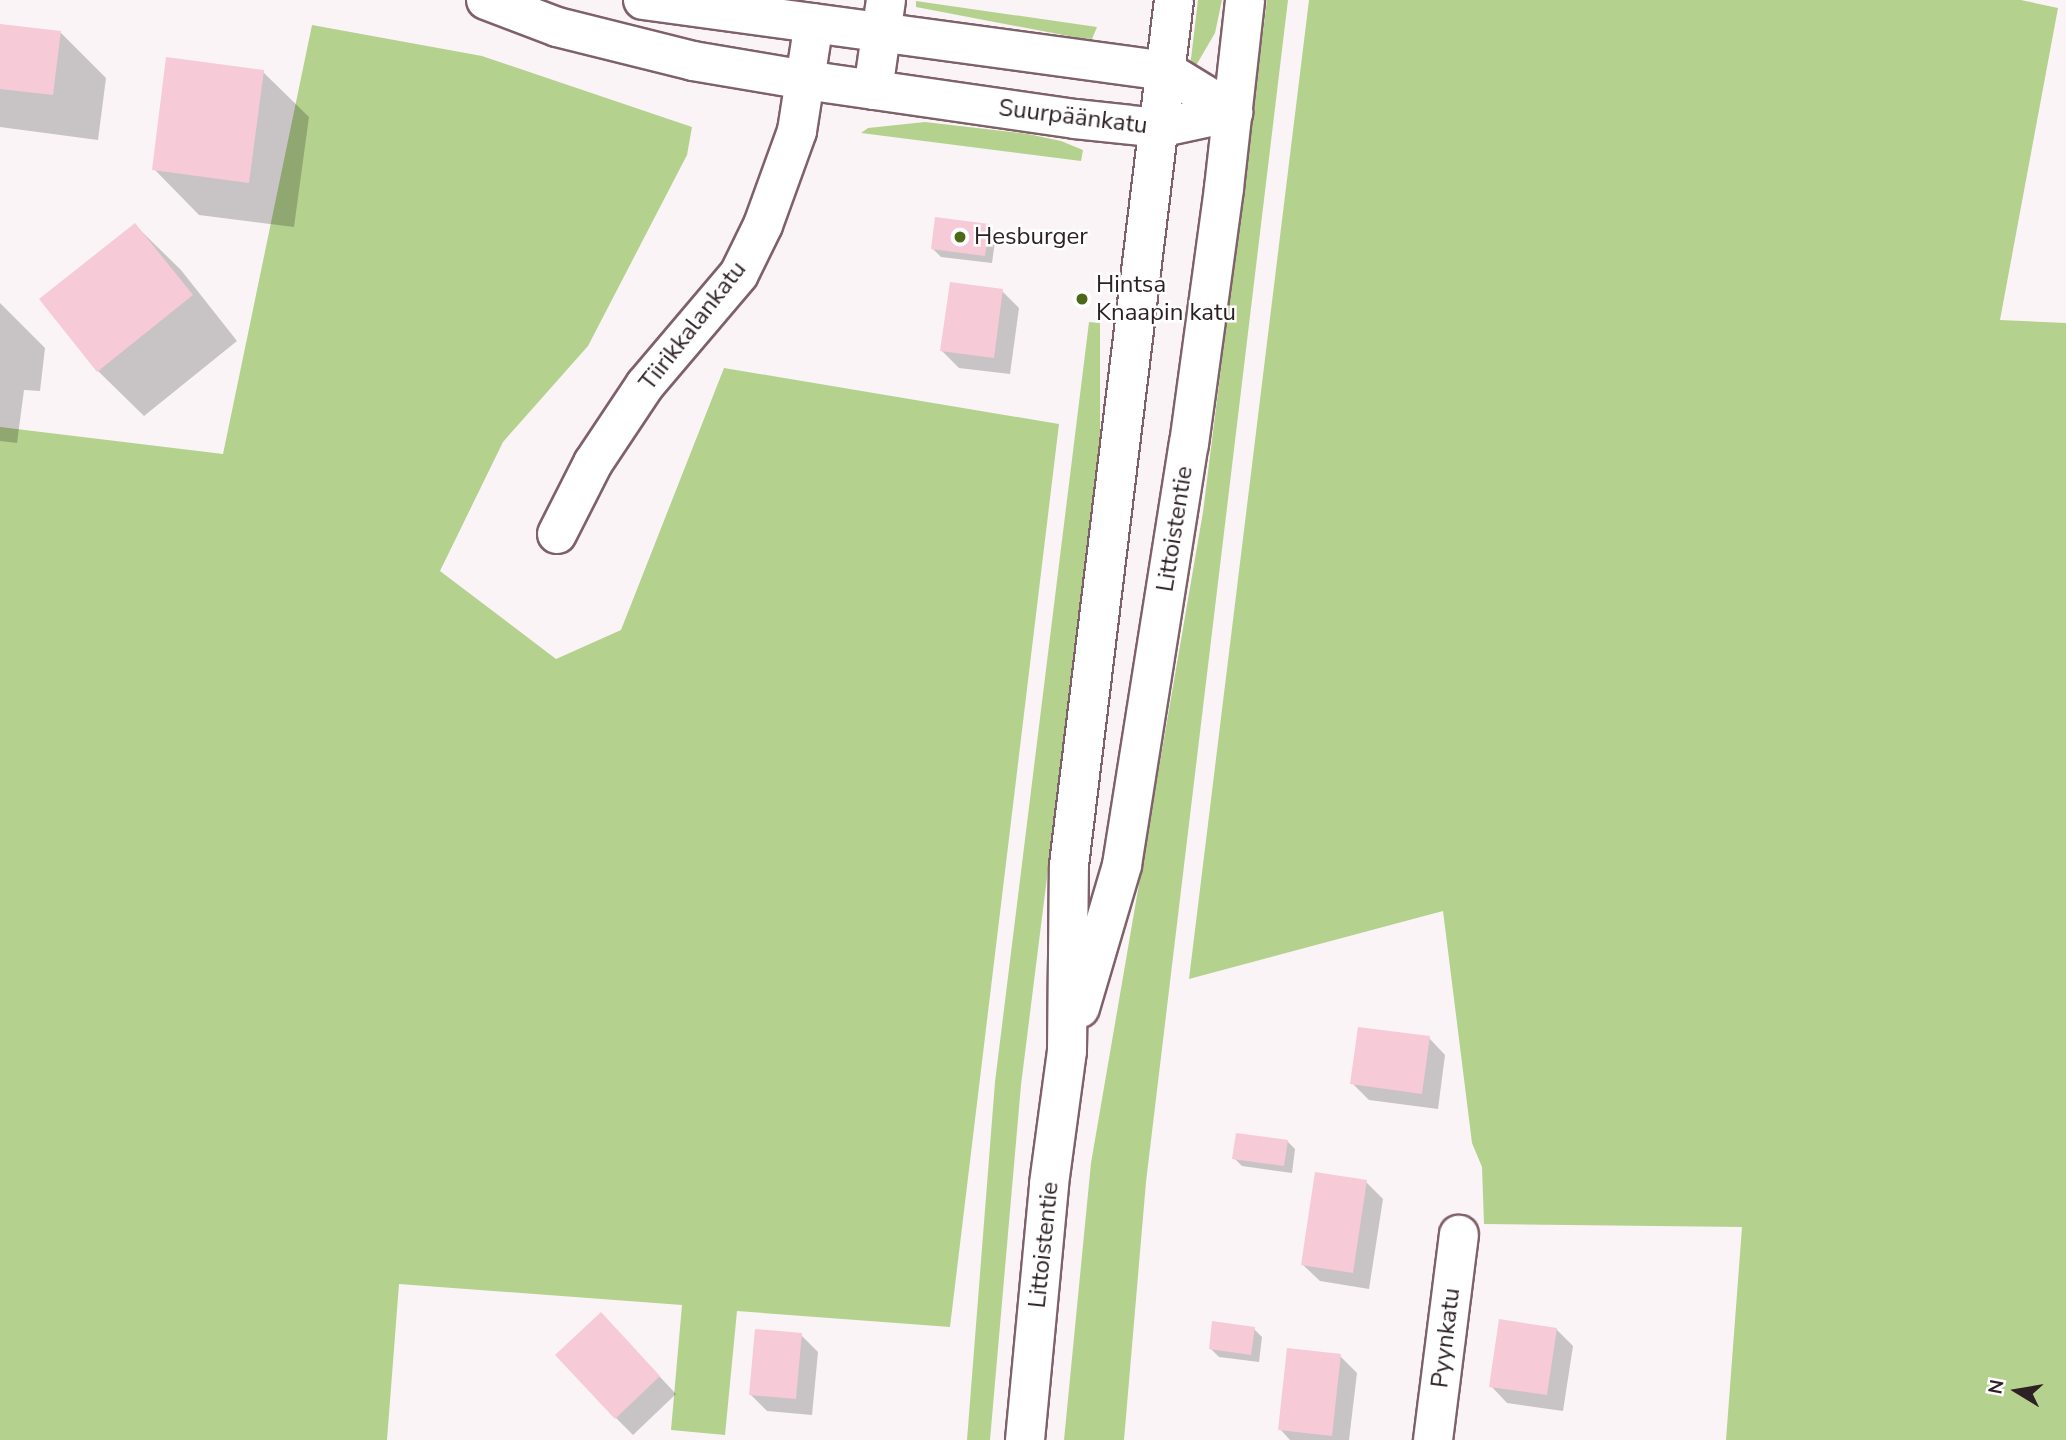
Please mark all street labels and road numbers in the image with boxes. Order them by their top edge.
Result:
street label: Suurpäänkatu [997,94,1149,140]
street label: Tiirikkalankatu [634,256,752,396]
street label: Littoistentie [1151,464,1199,594]
street label: Littoistentie [1023,1180,1065,1310]
street label: Pyynkatu [1426,1286,1466,1390]

